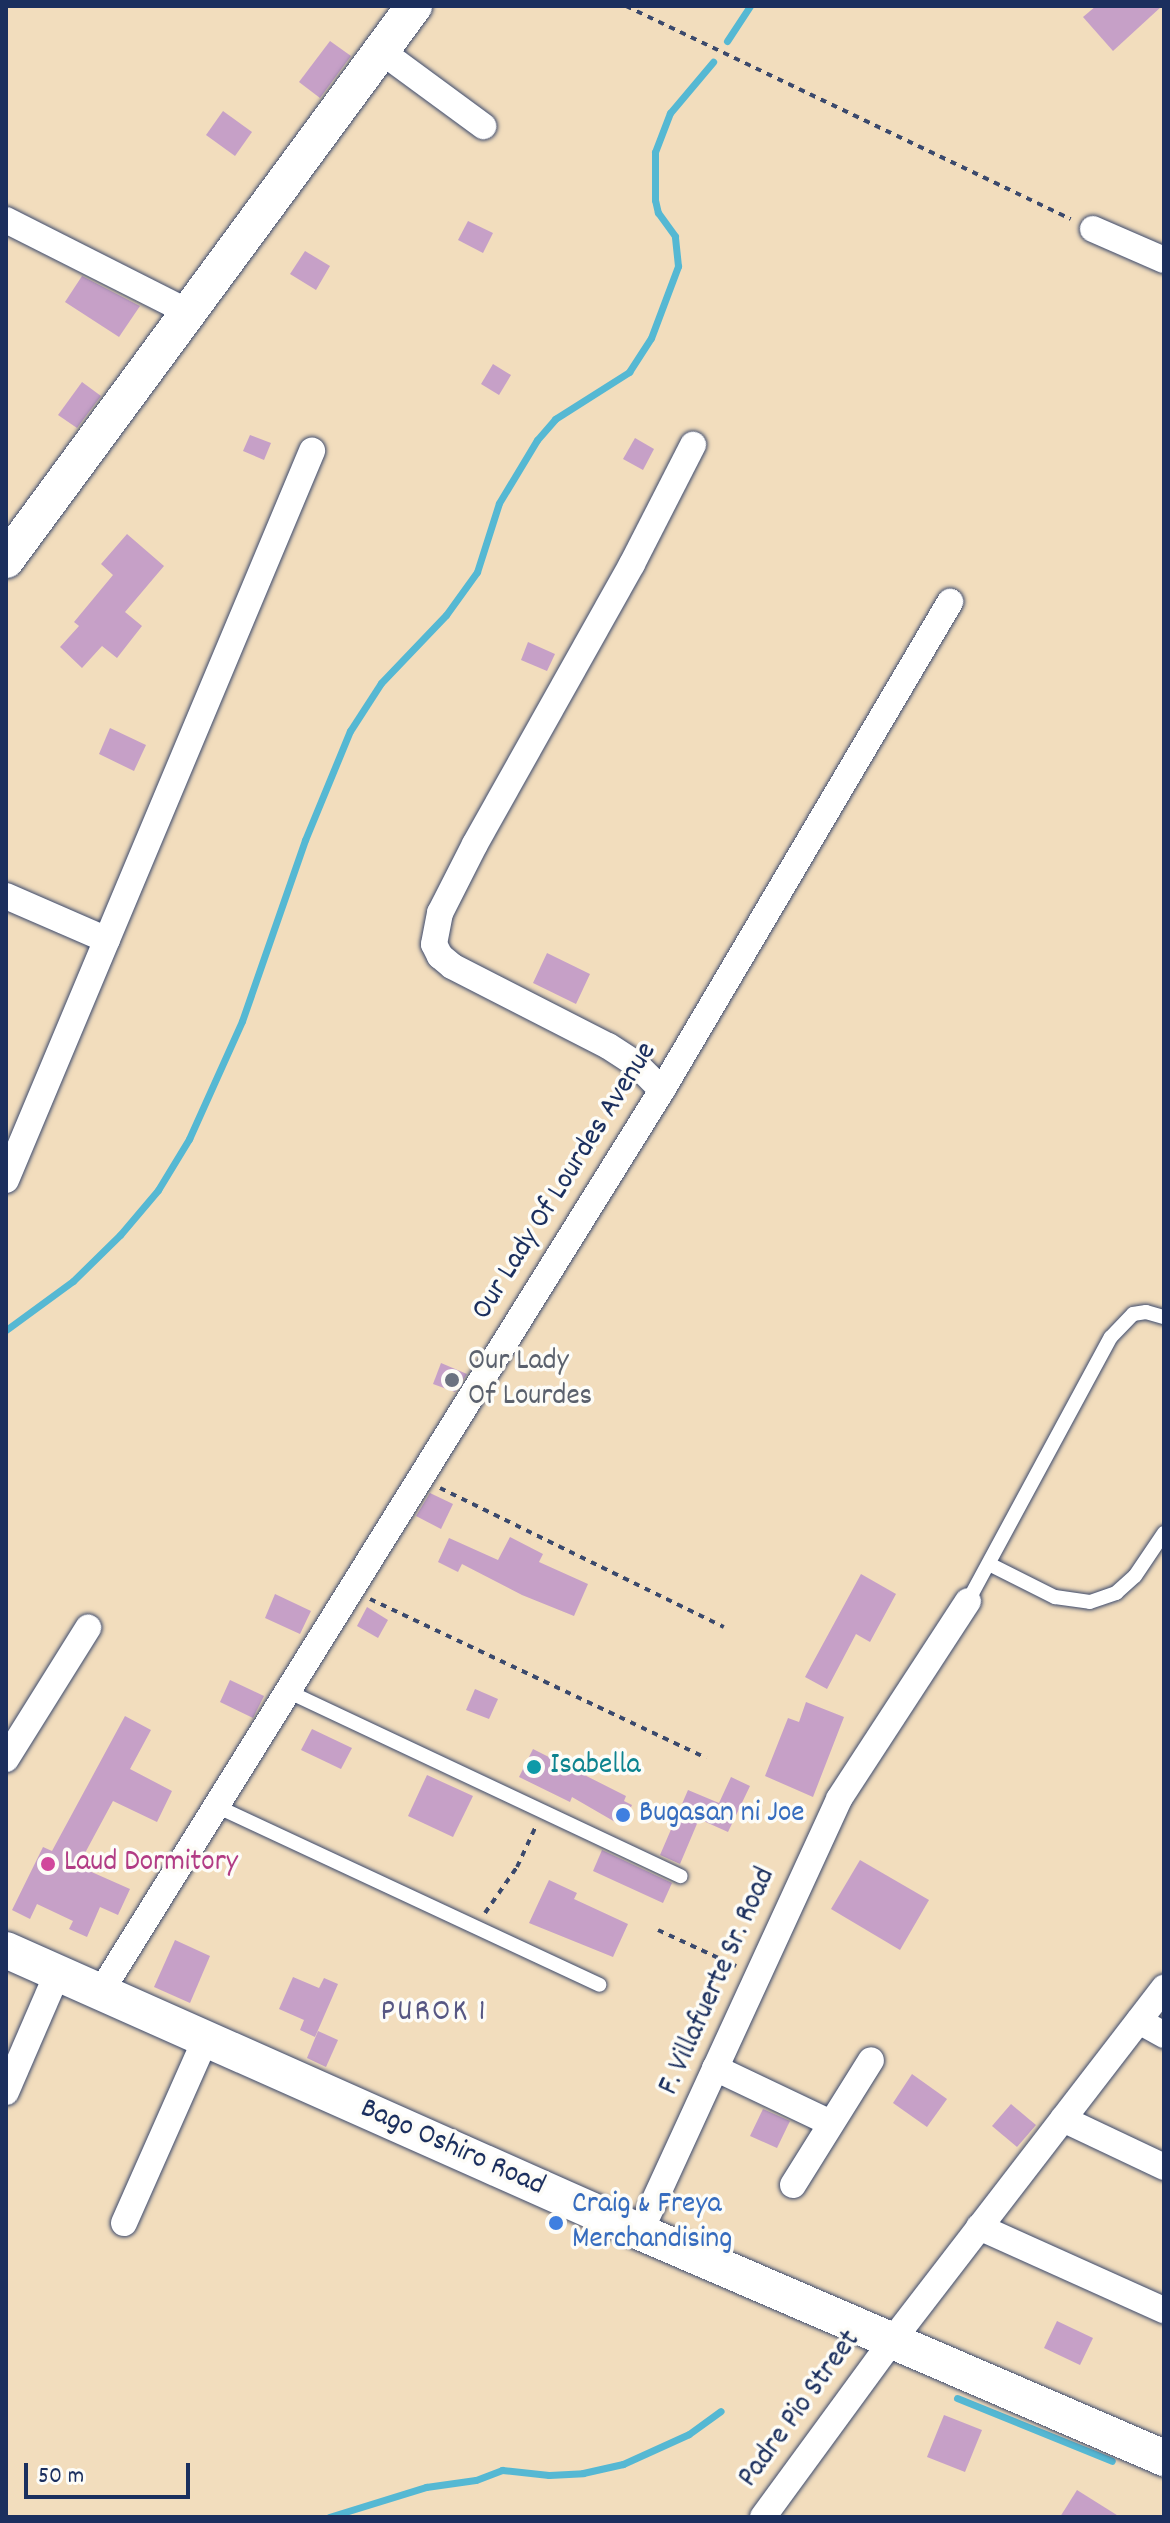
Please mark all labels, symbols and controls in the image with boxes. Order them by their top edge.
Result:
street label: Our Lady Of Lourdes Avenue [466,1036,666,1328]
place label: Our Lady Of Lourdes [468,1345,592,1416]
marker: Our Lady Of Lourdes [443,1371,461,1389]
place label: Isabella [550,1749,641,1785]
marker: Isabella [525,1758,543,1776]
place label: Bugasan ni Joe [639,1797,804,1833]
marker: Bugasan ni Joe [614,1806,632,1824]
place label: Laud Dormitory [64,1846,238,1882]
marker: Laud Dormitory [39,1855,57,1873]
street label: F. Villafuerte Sr. Road [653,1863,785,2101]
district label: PUROK 1 [380,1994,488,2032]
street label: Bago Oshiro Road [354,2092,550,2206]
place label: Craig & Freya Merchandising [572,2188,732,2258]
marker: Craig & Freya Merchandising [547,2214,565,2232]
street label: Padre Pio Street [732,2325,870,2495]
scale bar [28,2447,194,2497]
text: 50 m [38,2460,84,2494]

